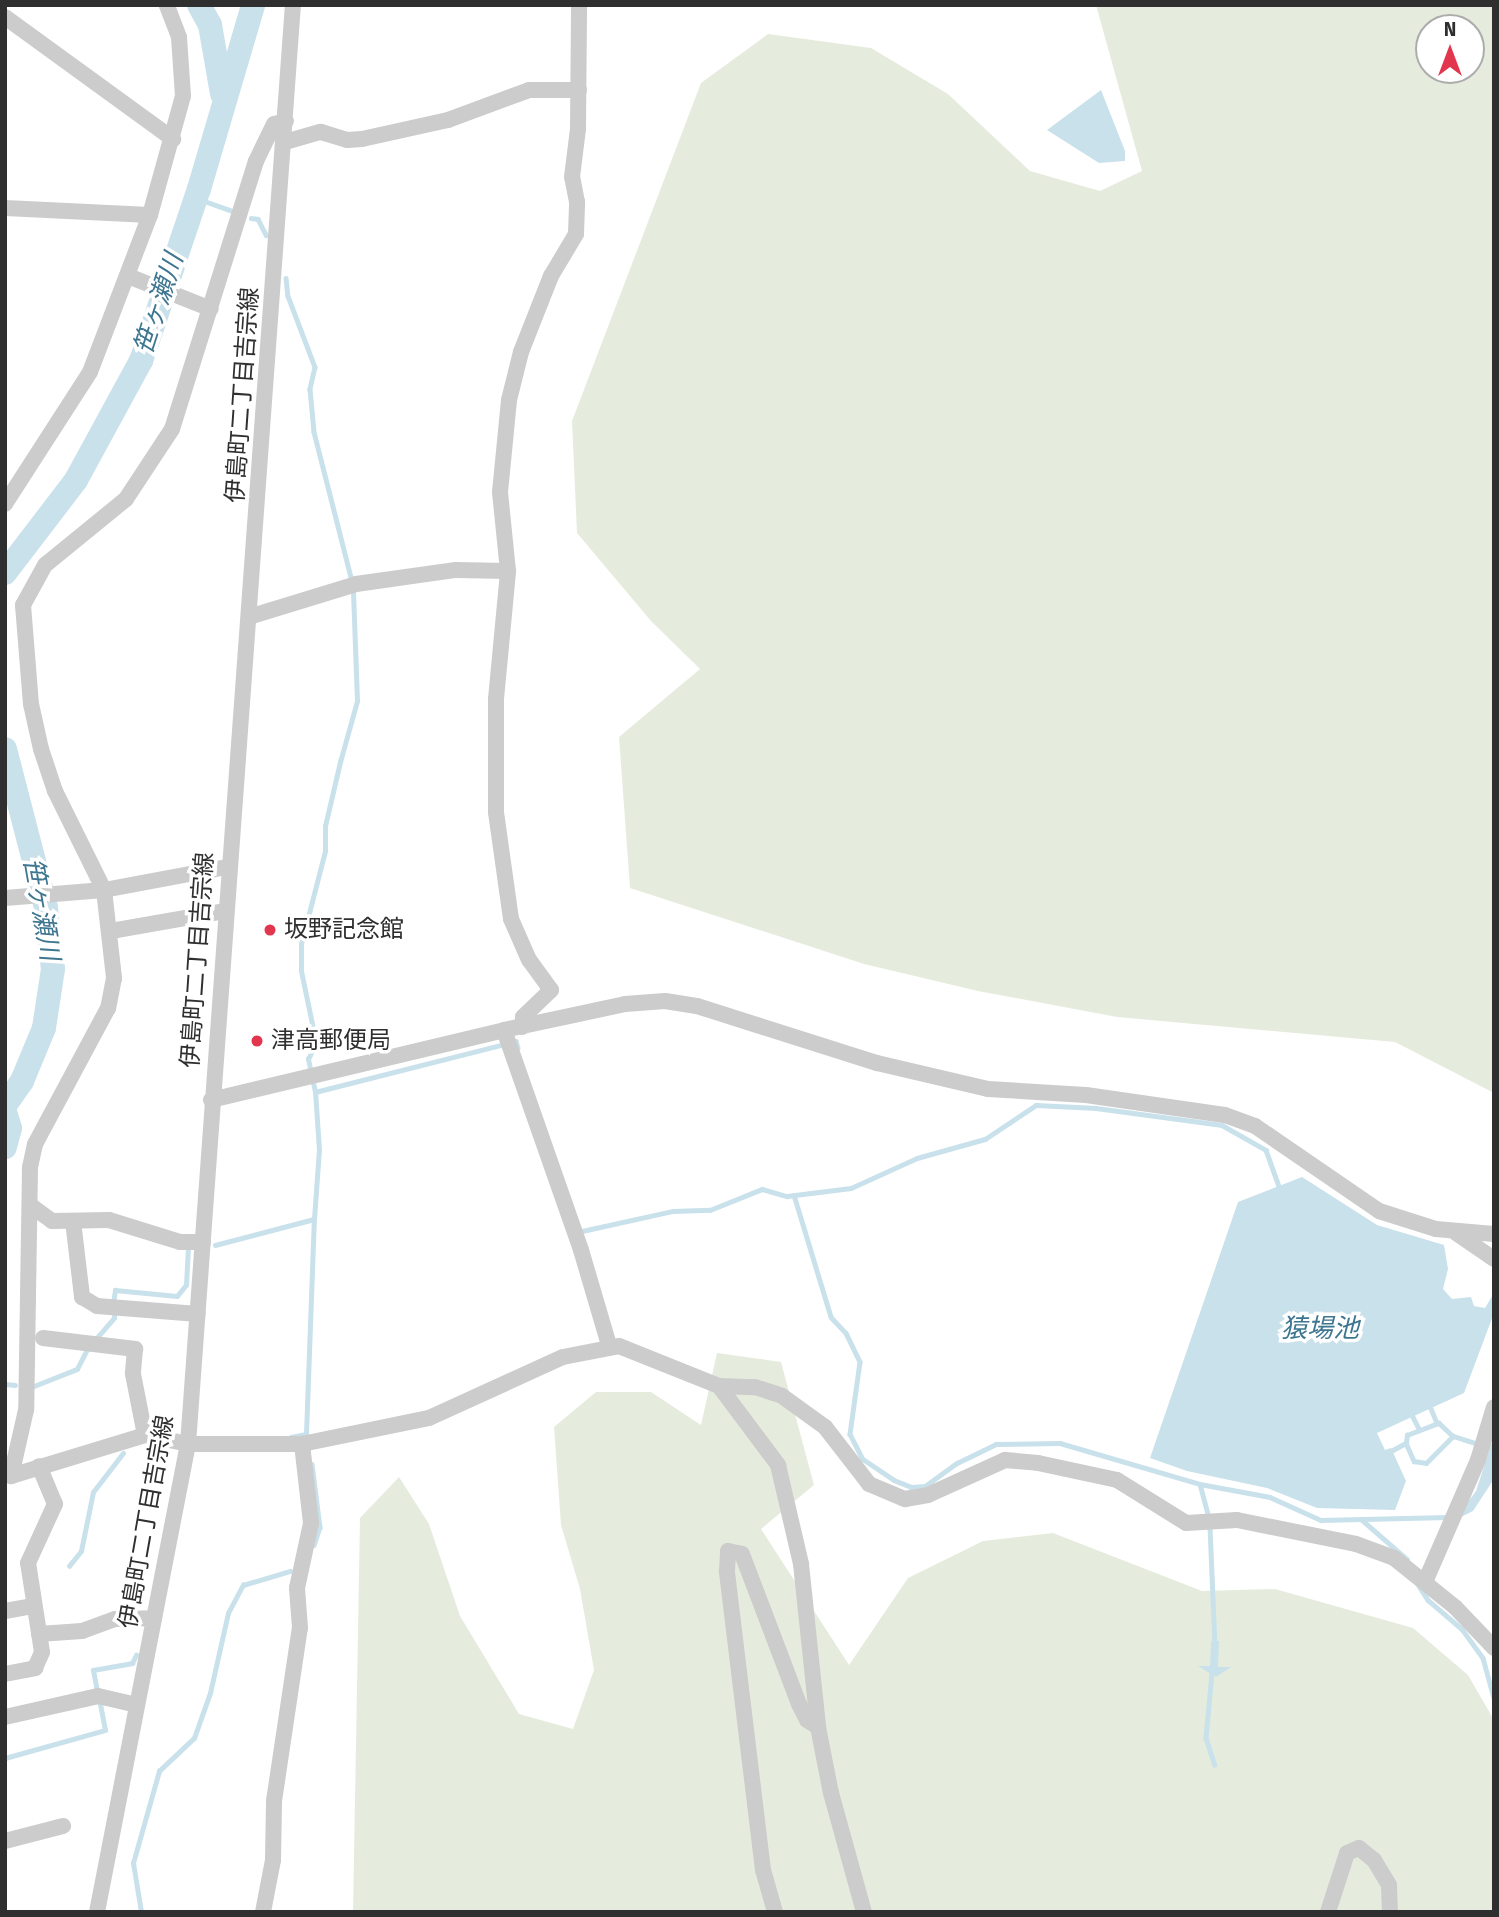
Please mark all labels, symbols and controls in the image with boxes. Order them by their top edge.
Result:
north arrow [1415,14,1485,84]
text: N [1444,18,1456,41]
water label: 笹ヶ瀬川 [128,250,190,358]
street label: 伊島町二丁目吉宗線 [221,286,265,504]
street label: 伊島町二丁目吉宗線 [176,851,220,1069]
water label: 笹ヶ瀬川 [17,855,65,963]
place label: 坂野記念館 [284,916,404,944]
marker: 坂野記念館 [262,922,278,938]
place label: 津高郵便局 [271,1027,391,1055]
marker: 津高郵便局 [249,1033,265,1049]
water label: 猿場池 [1281,1313,1359,1345]
street label: 伊島町二丁目吉宗線 [114,1413,180,1631]

